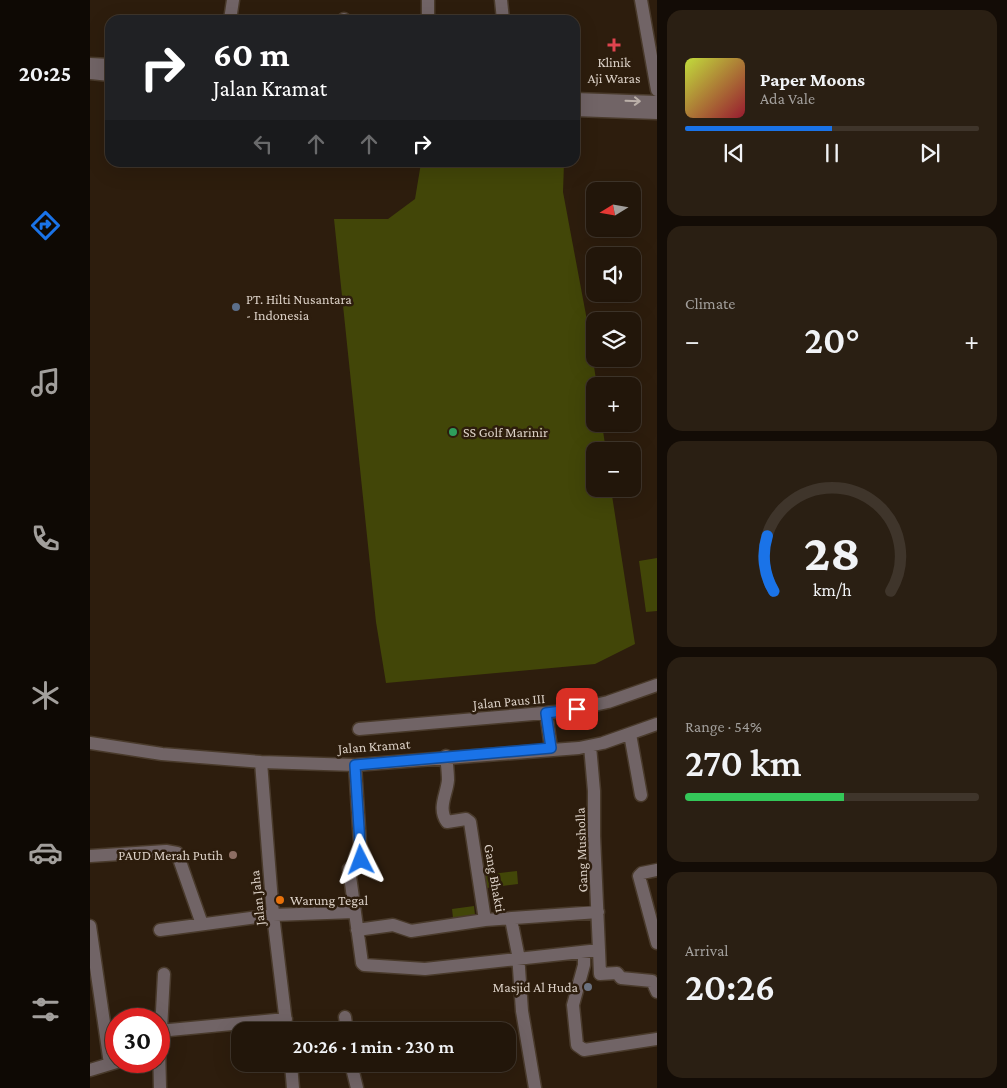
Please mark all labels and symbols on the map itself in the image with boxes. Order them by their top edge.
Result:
marker: Klinik Aji Waras [607,38,621,52]
place label: Klinik Aji Waras [587,54,641,87]
one-way arrow [625,97,641,106]
north arrow [586,182,641,238]
place label: PT. Hilti Nusantara - Indonesia [246,291,352,323]
marker: PT. Hilti Nusantara - Indonesia [230,301,242,313]
place label: SS Golf Marinir [463,424,548,440]
marker: SS Golf Marinir [447,426,459,438]
pin [556,688,598,730]
street label: Jalan Paus III [470,690,546,712]
street label: Jalan Kramat [335,735,411,757]
street label: Gang Musholla [572,807,590,893]
position arrow [334,833,386,885]
street label: Gang Bhakti [481,843,509,914]
place label: PAUD Merah Putih [118,847,223,863]
marker: PAUD Merah Putih [227,849,239,861]
street label: Jalan Jaha [246,869,268,928]
place label: Warung Tegal [290,892,368,908]
marker: Warung Tegal [274,894,286,906]
place label: Masjid Al Huda [493,979,579,996]
marker: Masjid Al Huda [582,981,594,993]
speed limit sign: 30 [105,1008,170,1073]

